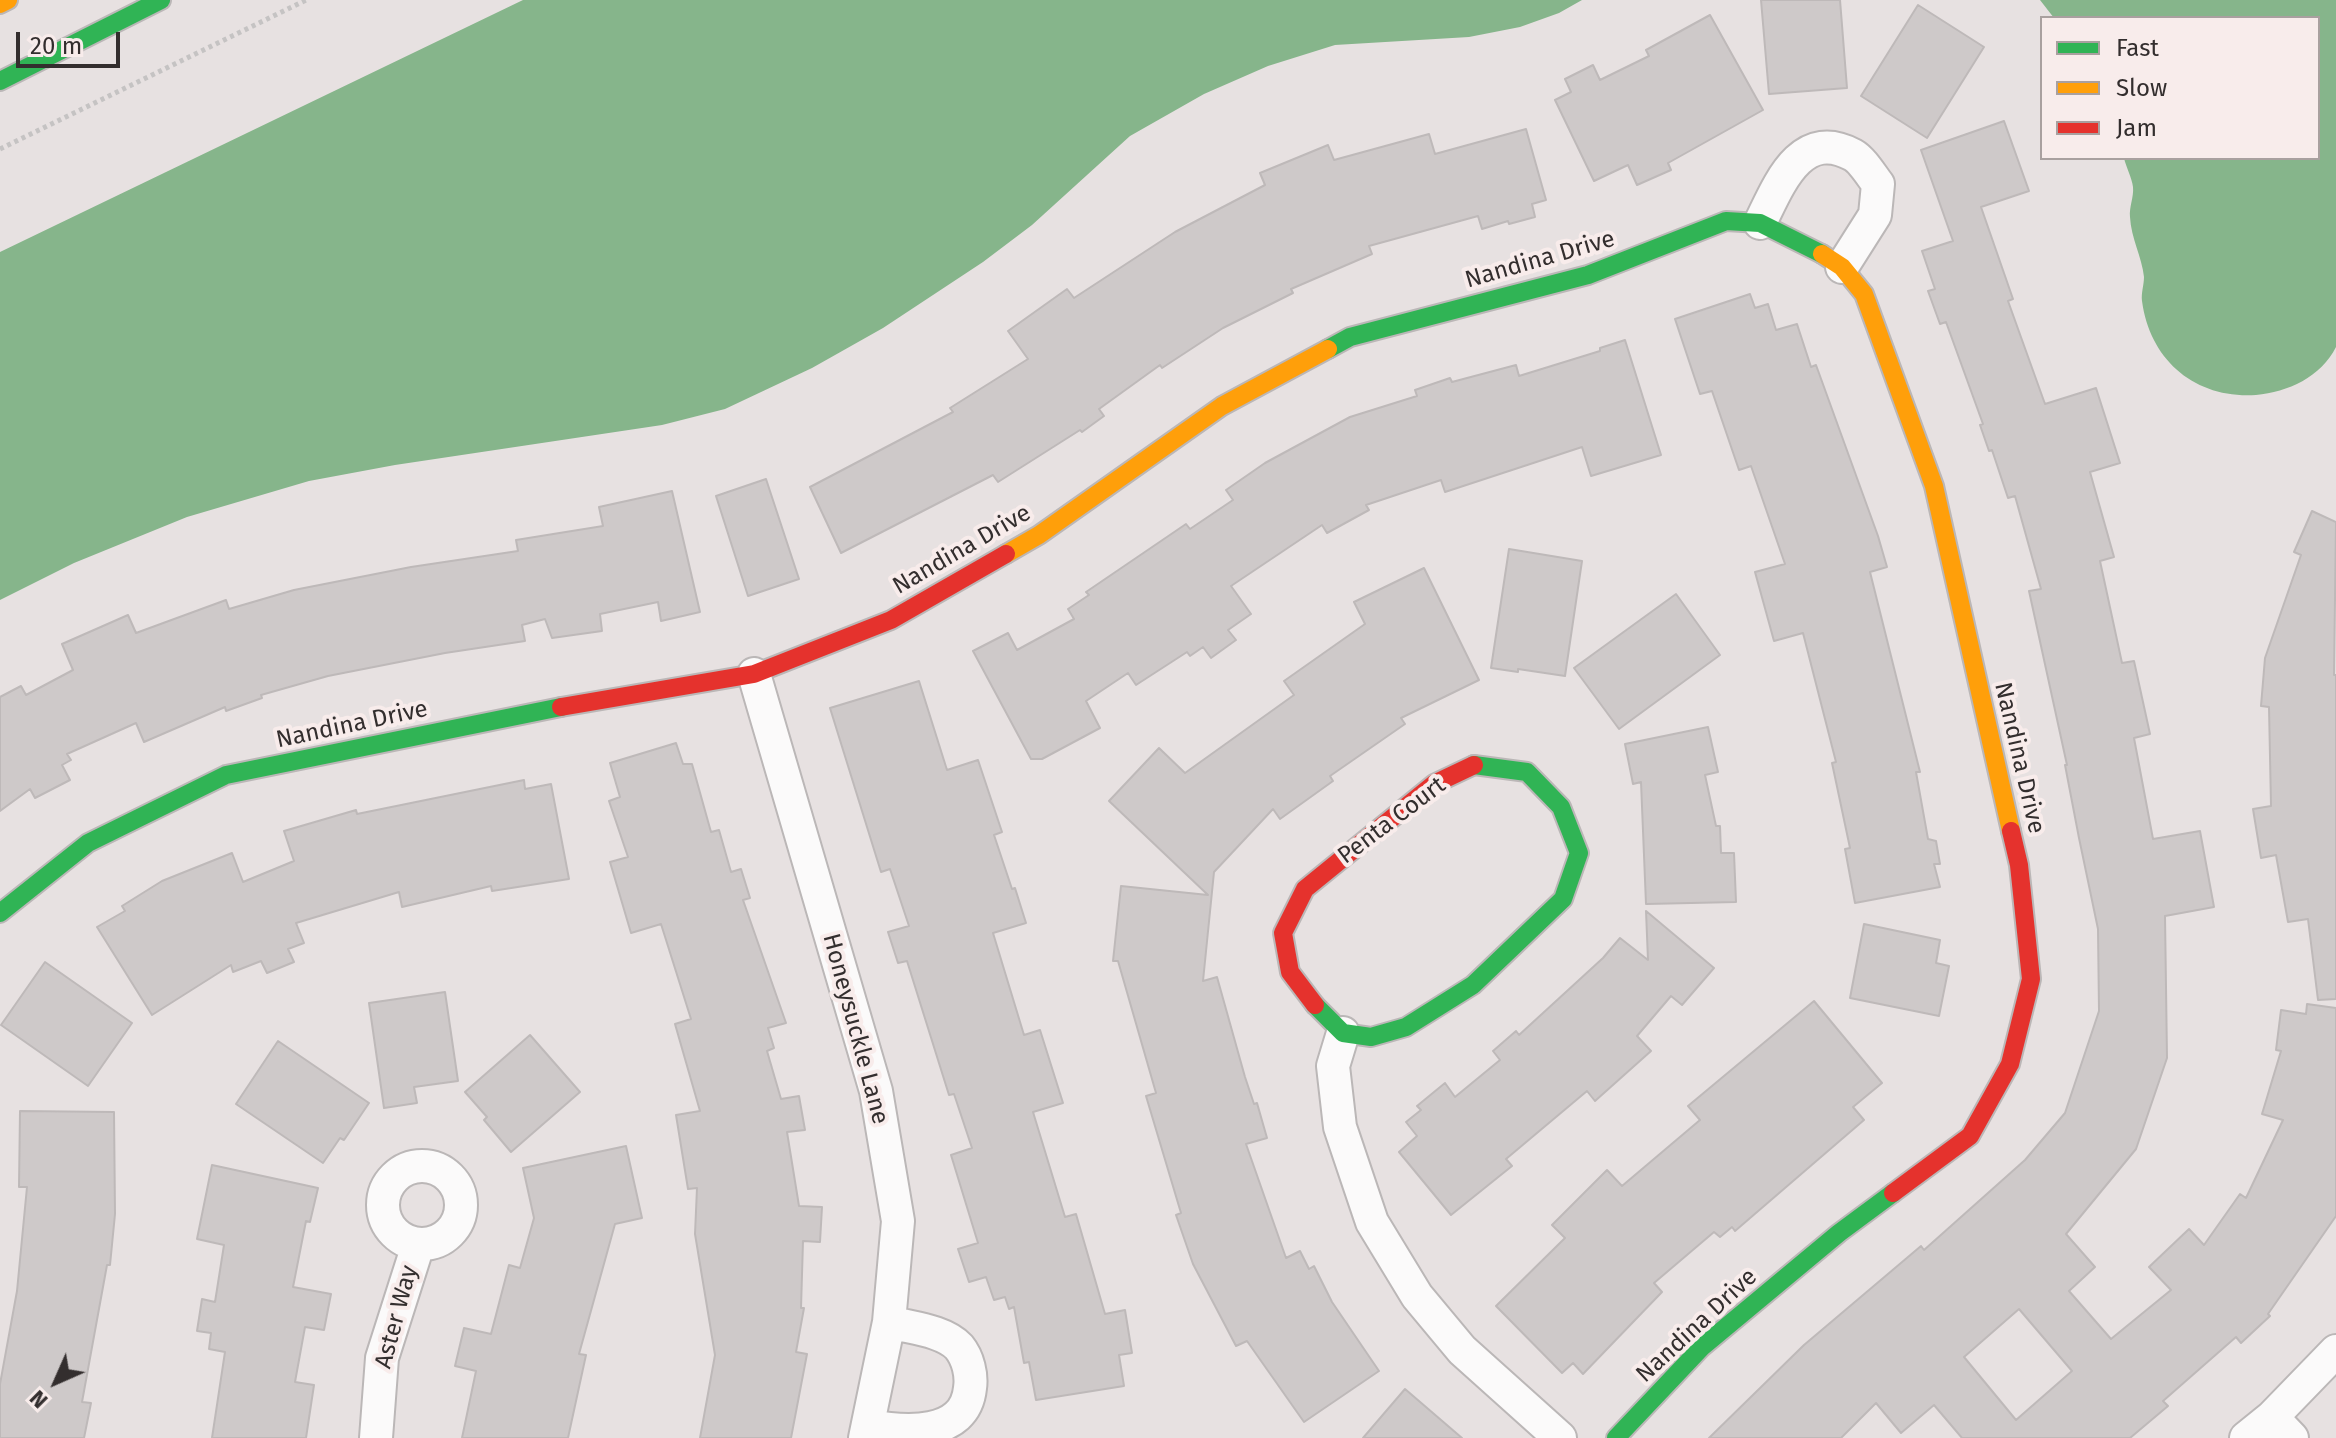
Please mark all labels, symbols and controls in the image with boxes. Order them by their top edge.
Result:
scale bar [20,16,124,66]
legend [2040,16,2320,160]
text: 20 m [30,32,82,60]
text: Fast [2116,34,2159,62]
text: Slow [2116,74,2167,102]
text: Jam [2116,114,2157,142]
street label: Nandina Drive [1462,225,1618,295]
street label: Nandina Drive [888,499,1036,601]
street label: Nandina Drive [1988,680,2050,836]
street label: Nandina Drive [273,695,431,755]
street label: Penta Court [1333,771,1451,871]
street label: Honeysuckle Lane [816,931,894,1127]
street label: Aster Way [369,1262,425,1372]
street label: Nandina Drive [1631,1263,1763,1389]
north arrow [16,1342,96,1422]
text: N [24,1385,53,1414]

